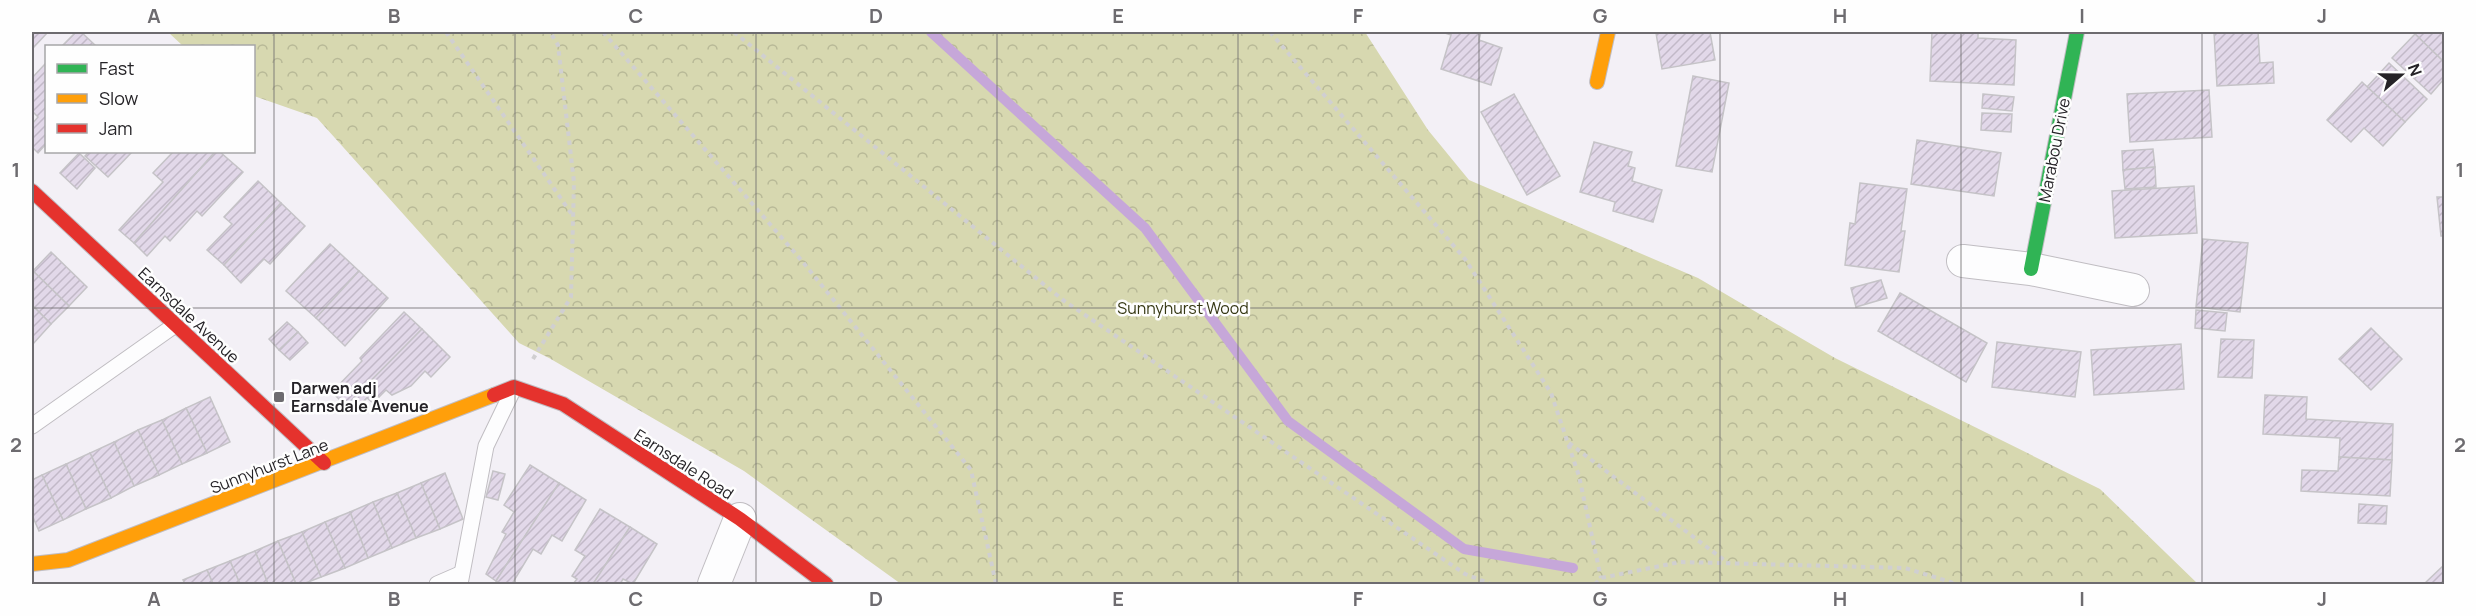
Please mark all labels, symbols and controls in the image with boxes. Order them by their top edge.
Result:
text: A [147,2,161,29]
text: B [388,2,401,29]
text: C [629,2,643,29]
text: D [869,2,883,29]
text: E [1112,2,1124,29]
text: F [1353,2,1364,29]
text: G [1593,2,1608,29]
text: H [1833,2,1847,29]
text: I [2079,2,2085,29]
text: J [2317,2,2327,29]
legend [45,45,255,153]
north arrow [2371,45,2431,105]
text: Fast [99,56,134,80]
text: N [2403,61,2427,79]
text: Slow [99,86,139,110]
street label: Marabou Drive [2033,96,2075,204]
text: Jam [99,116,133,140]
text: 1 [12,156,20,183]
text: 1 [2456,156,2464,183]
street label: Earnsdale Avenue [134,262,244,368]
park label: Sunnyhurst Wood [1117,297,1249,319]
place label: Darwen adj Earnsdale Avenue [291,377,429,417]
marker: Darwen adj Earnsdale Avenue [272,390,286,404]
street label: Earnsdale Road [630,424,738,504]
text: 2 [10,431,22,458]
text: 2 [2454,431,2466,458]
street label: Sunnyhurst Lane [207,433,331,499]
text: A [147,585,161,612]
text: B [388,585,401,612]
text: C [629,585,643,612]
text: D [869,585,883,612]
text: E [1112,585,1124,612]
text: F [1353,585,1364,612]
text: G [1593,585,1608,612]
text: H [1833,585,1847,612]
text: I [2079,585,2085,612]
text: J [2317,585,2327,612]

